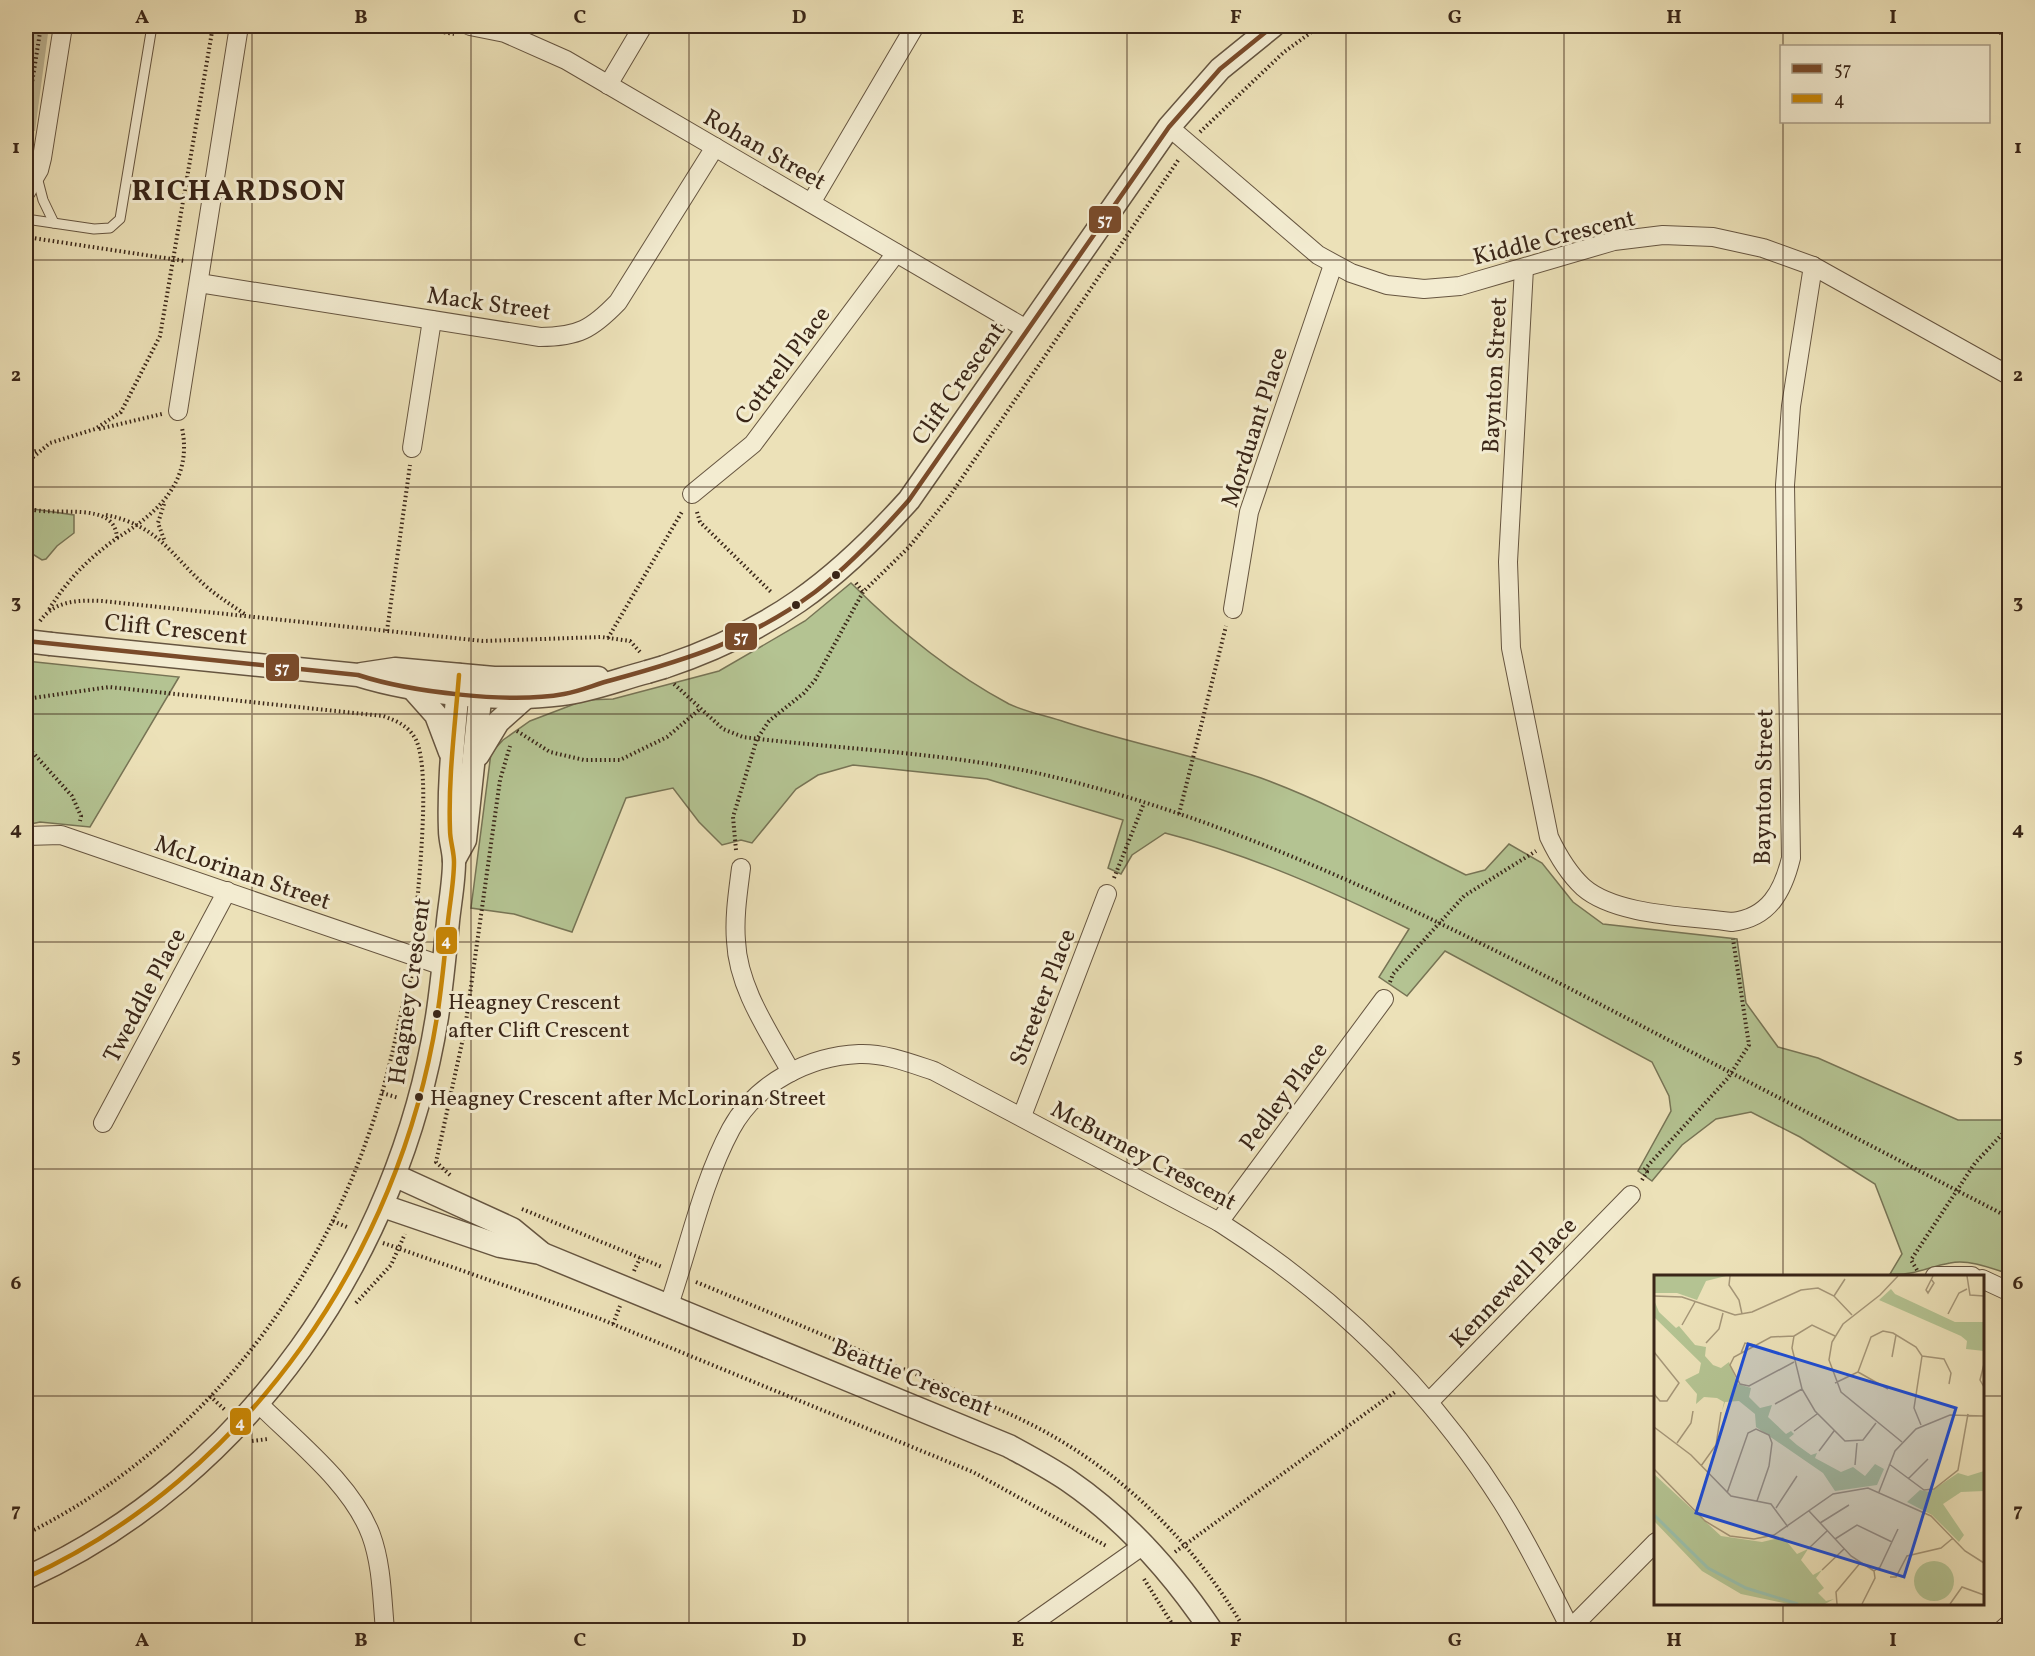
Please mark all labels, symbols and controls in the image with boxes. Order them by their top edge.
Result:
text: A [135,4,149,32]
text: B [354,4,368,32]
text: C [574,4,587,32]
text: D [792,4,806,32]
text: E [1012,4,1024,32]
text: F [1230,4,1242,32]
text: G [1448,4,1462,32]
text: H [1666,4,1682,32]
text: I [1889,4,1897,32]
legend [1780,45,1990,123]
text: 57 [1834,58,1851,83]
text: 4 [1834,88,1845,113]
street label: Rohan Street [696,102,832,200]
text: 1 [12,134,20,162]
text: 1 [2014,134,2022,162]
district label: RICHARDSON [131,171,347,213]
street label: Kiddle Crescent [1470,202,1639,276]
line badge: 57 [1088,205,1122,234]
text: 57 [1097,210,1113,232]
street label: Mack Street [424,279,553,331]
street label: Baynton Street [1475,296,1517,454]
street label: Cottrell Place [728,300,840,433]
street label: Clift Crescent [905,316,1015,453]
street label: Morduant Place [1214,343,1298,512]
text: 2 [11,362,21,390]
text: 2 [2013,362,2023,390]
unlabelled marker [830,569,842,581]
text: 3 [11,589,21,617]
text: 3 [2013,589,2023,617]
unlabelled marker [790,599,802,611]
street label: Clift Crescent [103,607,249,655]
line badge: 57 [724,622,758,651]
text: 57 [733,627,749,649]
line badge: 57 [265,653,300,682]
text: 57 [274,658,290,680]
street label: Baynton Street [1747,709,1783,866]
text: 4 [10,816,22,844]
text: 4 [2012,816,2024,844]
street label: McLorinan Street [150,828,335,920]
street label: Heagney Crescent [381,896,441,1087]
street label: Tweddle Place [96,923,196,1069]
street label: Streeter Place [1002,924,1086,1071]
line badge: 4 [435,926,458,955]
text: 4 [441,931,451,953]
place label: Heagney Crescent after Clift Crescent [448,988,630,1047]
marker: Heagney Crescent after Clift Crescent [431,1008,443,1020]
street label: Pedley Place [1232,1035,1337,1159]
text: 5 [11,1043,21,1071]
text: 5 [2013,1043,2023,1071]
place label: Heagney Crescent after McLorinan Street [430,1084,826,1115]
marker: Heagney Crescent after McLorinan Street [413,1091,425,1103]
street label: McBurney Crescent [1044,1093,1242,1220]
street label: Kennewell Place [1443,1210,1586,1357]
text: 6 [11,1270,22,1298]
text: 6 [2013,1270,2024,1298]
inset map [1654,1275,1984,1605]
street label: Beattie Crescent [827,1331,998,1426]
line badge: 4 [229,1407,252,1436]
text: 4 [235,1413,245,1435]
text: 7 [11,1497,21,1525]
text: 7 [2013,1497,2023,1525]
text: A [135,1627,149,1655]
text: B [354,1627,368,1655]
text: C [574,1627,587,1655]
text: D [792,1627,806,1655]
text: E [1012,1627,1024,1655]
text: F [1230,1627,1242,1655]
text: G [1448,1627,1462,1655]
text: H [1666,1627,1682,1655]
text: I [1889,1627,1897,1655]

